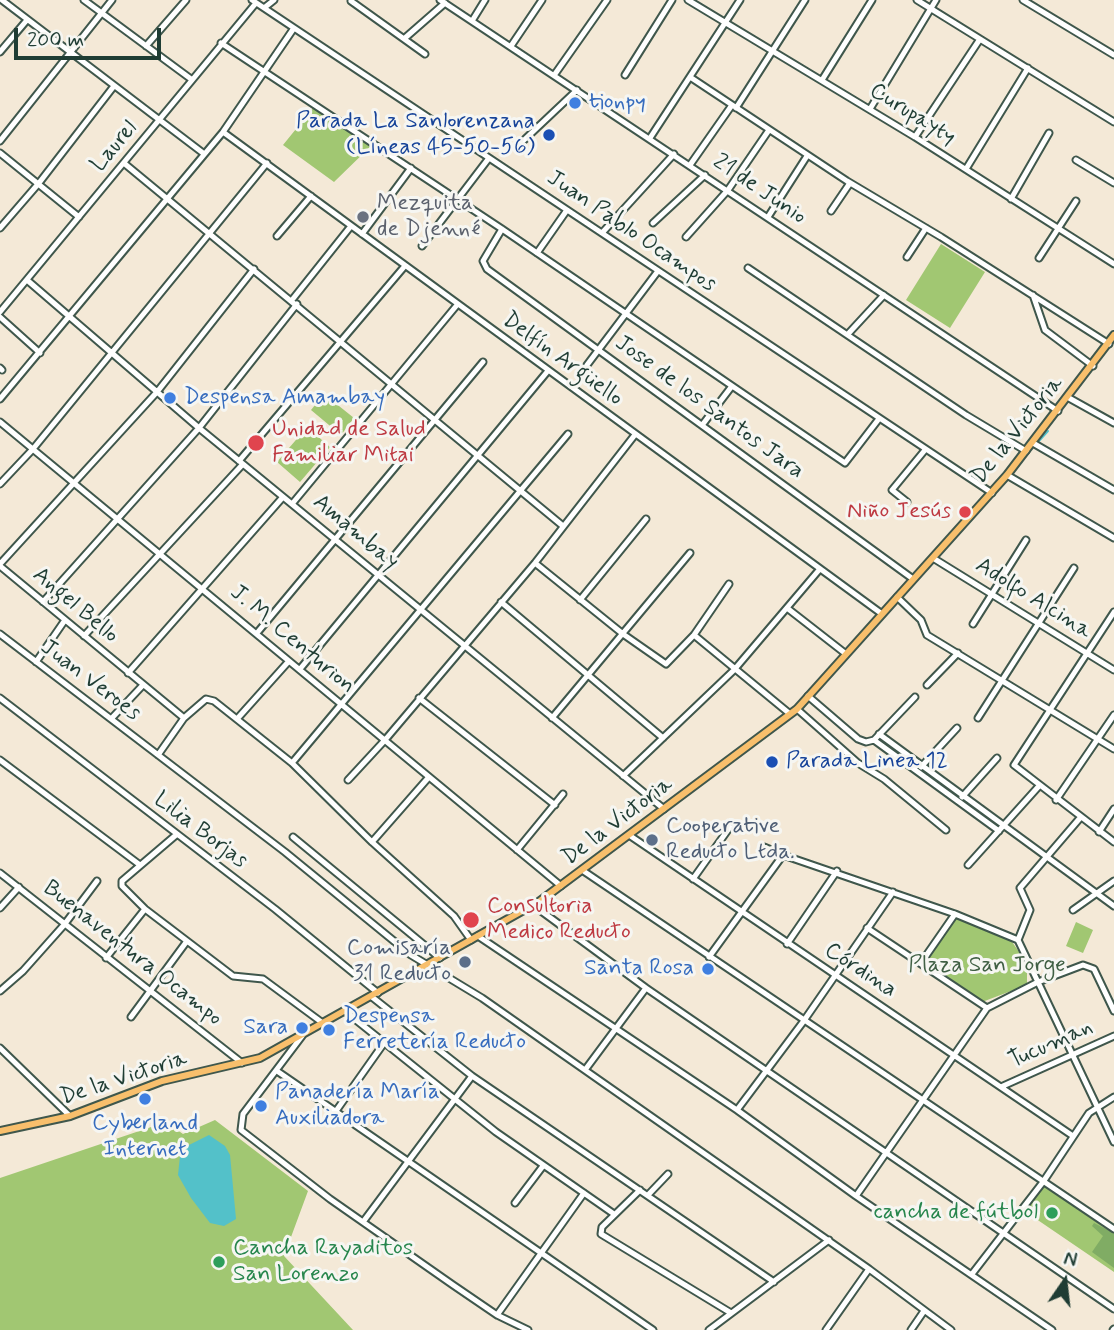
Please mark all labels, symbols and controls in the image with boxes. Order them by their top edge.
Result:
scale bar [18,14,164,58]
text: 200 m [27,26,84,54]
street label: Curupayty [864,78,960,152]
place label: tionpy [589,89,646,117]
marker: tionpy [567,95,583,111]
place label: Parada La Sanlorenzana (Líneas 45-50-56) [296,108,535,162]
street label: Laurel [86,116,144,178]
marker: Parada La Sanlorenzana (Líneas 45-50-56) [541,127,557,143]
street label: 21 de Junio [707,149,811,231]
street label: Juan Pablo Ocampos [541,165,721,299]
place label: Mezquita de Djenné [377,190,480,244]
marker: Mezquita de Djenné [355,209,371,225]
street label: Delfín Argüello [496,307,628,413]
street label: Jose de los Santos Jara [609,330,809,486]
street label: De la Victoria [966,371,1070,491]
place label: Despensa Amambay [184,384,385,412]
marker: Despensa Amambay [162,390,178,406]
place label: Unidad de Salud Familiar Mitai [272,416,426,470]
marker: Unidad de Salud Familiar Mitai [246,433,266,453]
street label: Amambay [306,489,404,577]
place label: Niño Jesús [847,498,951,526]
marker: Niño Jesús [957,504,973,520]
street label: Adolfo Alcina [970,552,1096,646]
street label: Angel Bello [26,562,124,650]
street label: J. M. Centurion [224,580,360,700]
street label: Juan Veroes [34,634,146,728]
place label: Parada Linea 12 [786,748,948,776]
marker: Parada Linea 12 [764,754,780,770]
street label: De la Victoria [557,772,679,872]
street label: Lilia Borjas [147,787,253,875]
place label: Cooperative Reducto Ltda. [666,813,795,867]
marker: Cooperative Reducto Ltda. [644,832,660,848]
street label: Buenaventura Ocampo [37,875,227,1033]
place label: Consultoria Medico Reducto [487,893,631,947]
marker: Consultoria Medico Reducto [461,910,481,930]
place label: Comisaría 31 Reducto [347,935,451,989]
street label: Córdina [819,937,901,1005]
park label: Plaza San Jorge [908,952,1066,980]
marker: Comisaría 31 Reducto [457,954,473,970]
place label: Santa Rosa [584,955,694,983]
marker: Santa Rosa [700,961,716,977]
place label: Despensa Ferretería Reducto [343,1003,526,1057]
place label: Sara [243,1014,288,1042]
street label: Tucuman [1005,1014,1097,1076]
marker: Sara [294,1020,310,1036]
marker: Despensa Ferretería Reducto [321,1022,337,1038]
street label: De la Victoria [57,1046,191,1112]
place label: Panadería María Auxiliadora [275,1079,440,1133]
marker: Cyberland Internet [137,1091,153,1107]
marker: Panadería María Auxiliadora [253,1098,269,1114]
place label: Cyberland Internet [92,1110,198,1164]
place label: cancha de fútbol [873,1199,1038,1227]
marker: cancha de fútbol [1044,1205,1060,1221]
place label: Cancha Rayaditos San Lorenzo [233,1235,413,1289]
north arrow [1030,1246,1100,1316]
text: N [1061,1246,1079,1274]
marker: Cancha Rayaditos San Lorenzo [211,1254,227,1270]

